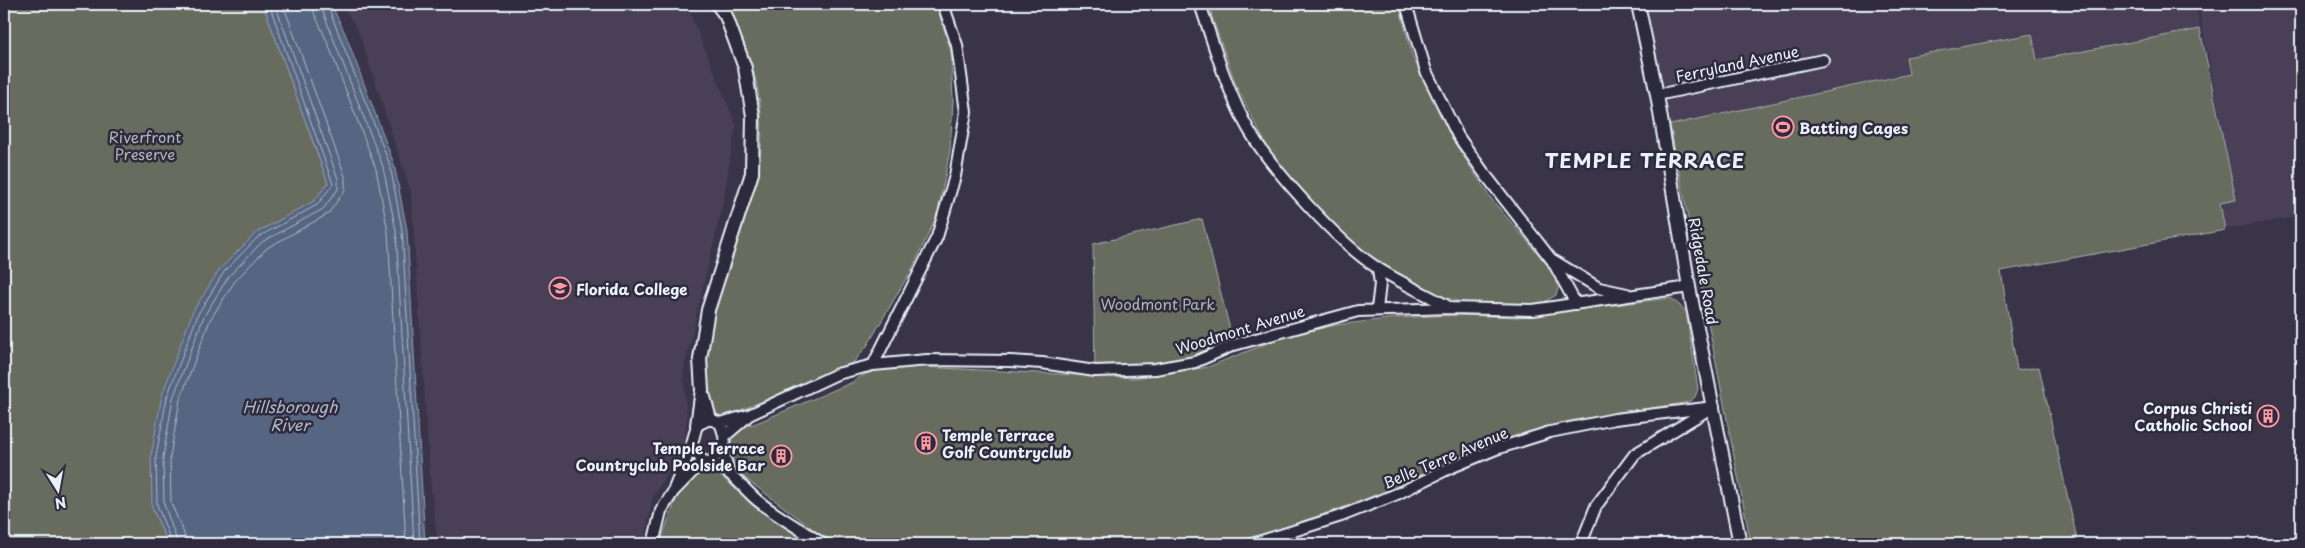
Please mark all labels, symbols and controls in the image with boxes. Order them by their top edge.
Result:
street label: Ferryland Avenue [1673,39,1801,87]
sports icon: Batting Cages [1771,115,1795,139]
place label: Batting Cages [1799,116,1908,139]
park label: Riverfront Preserve [109,125,181,165]
district label: TEMPLE TERRACE [1545,145,1745,175]
street label: Ridgedale Road [1683,216,1725,326]
school or university icon: Florida College [548,276,572,300]
place label: Florida College [576,277,688,300]
park label: Woodmont Park [1100,292,1216,315]
street label: Woodmont Avenue [1173,298,1307,360]
water label: Hillsborough River [243,394,338,436]
place label: Corpus Christi Catholic School [2134,396,2252,436]
building icon: Corpus Christi Catholic School [2256,404,2280,428]
street label: Belle Terre Avenue [1379,420,1511,494]
place label: Temple Terrace Golf Countryclub [942,423,1071,463]
building icon: Temple Terrace Golf Countryclub [914,431,938,455]
place label: Temple Terrace Countryclub Poolside Bar [576,436,765,476]
building icon: Temple Terrace Countryclub Poolside Bar [769,444,793,468]
north arrow [32,466,82,516]
text: N [53,492,68,515]

